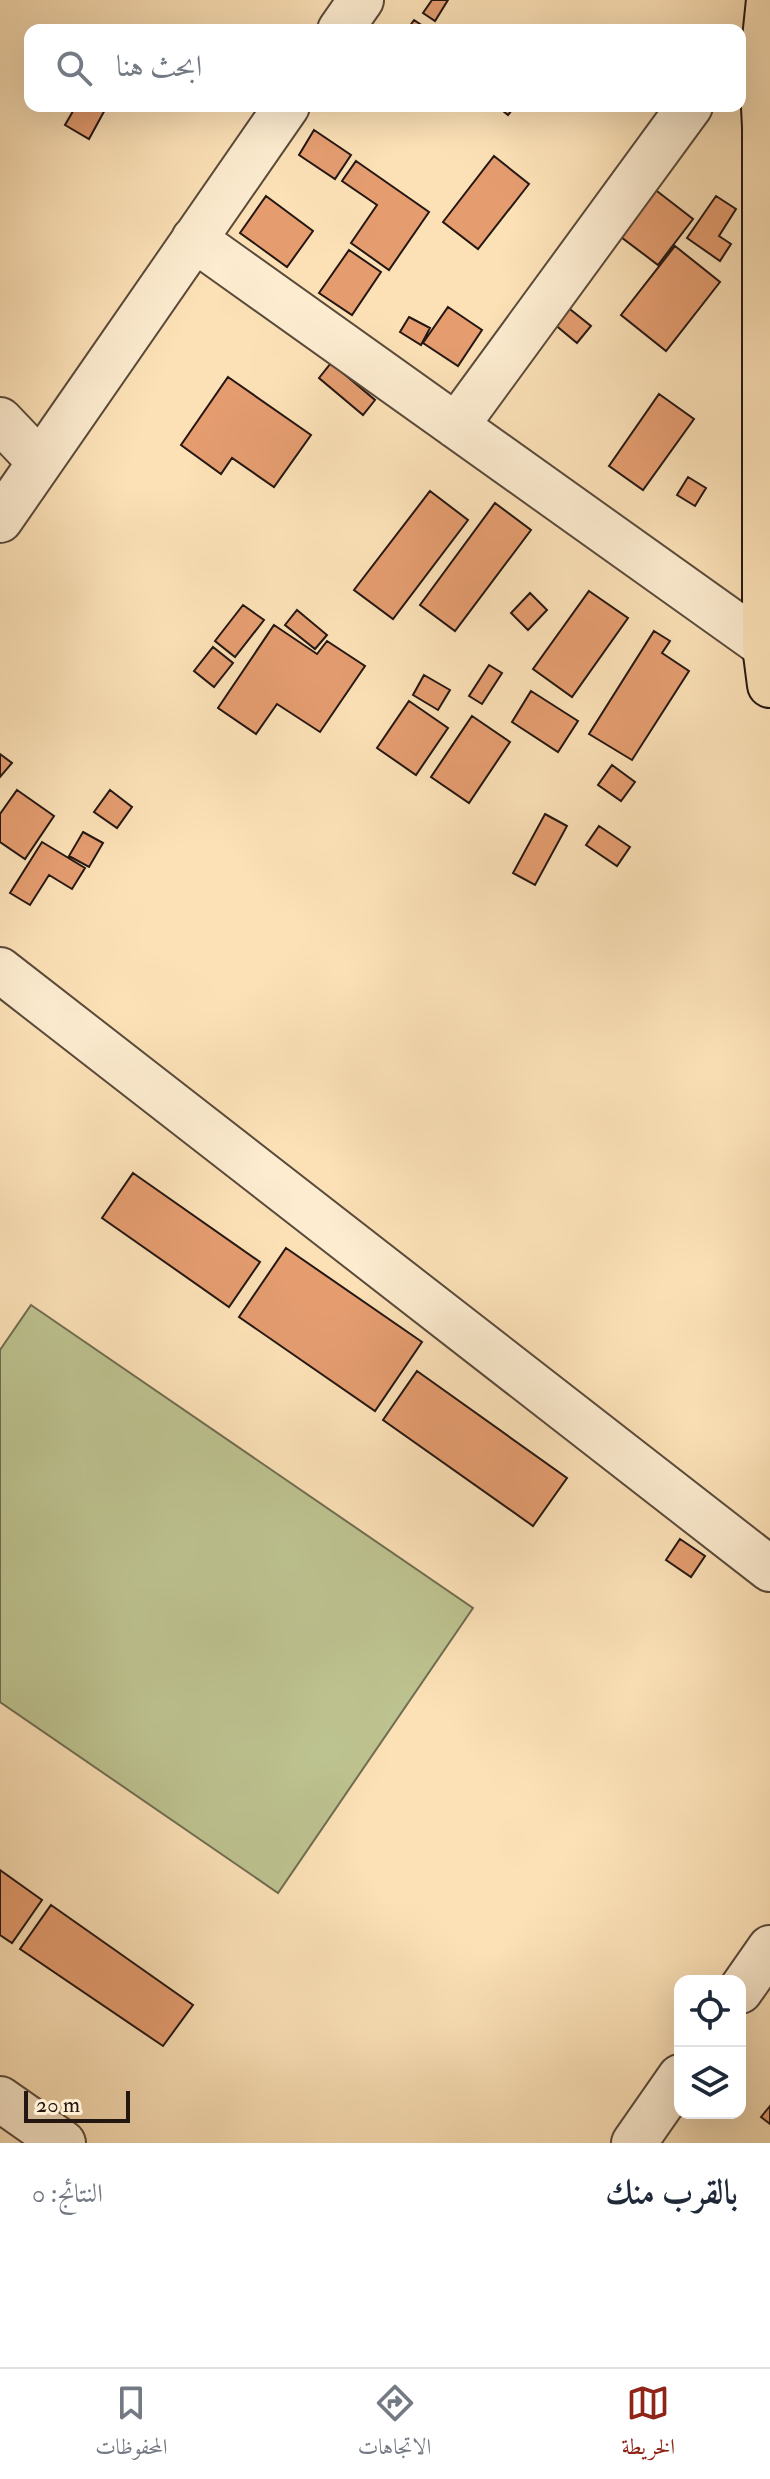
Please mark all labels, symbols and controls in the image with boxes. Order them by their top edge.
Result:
search box [24,24,746,112]
icon: search [52,46,96,90]
text: ابحث هنا [116,48,202,85]
map controls [674,1975,746,2119]
button: locate [674,1975,746,2047]
button: layers [674,2047,746,2119]
scale bar [24,2087,130,2123]
text: 20 m [36,2091,80,2119]
text: بالقرب منك [605,2171,738,2214]
text: النتائج: 0 [32,2178,103,2210]
tab: المحفوظات [95,2381,168,2468]
tab: الاتجاهات [358,2381,431,2468]
tab: الخريطة [621,2381,675,2468]

